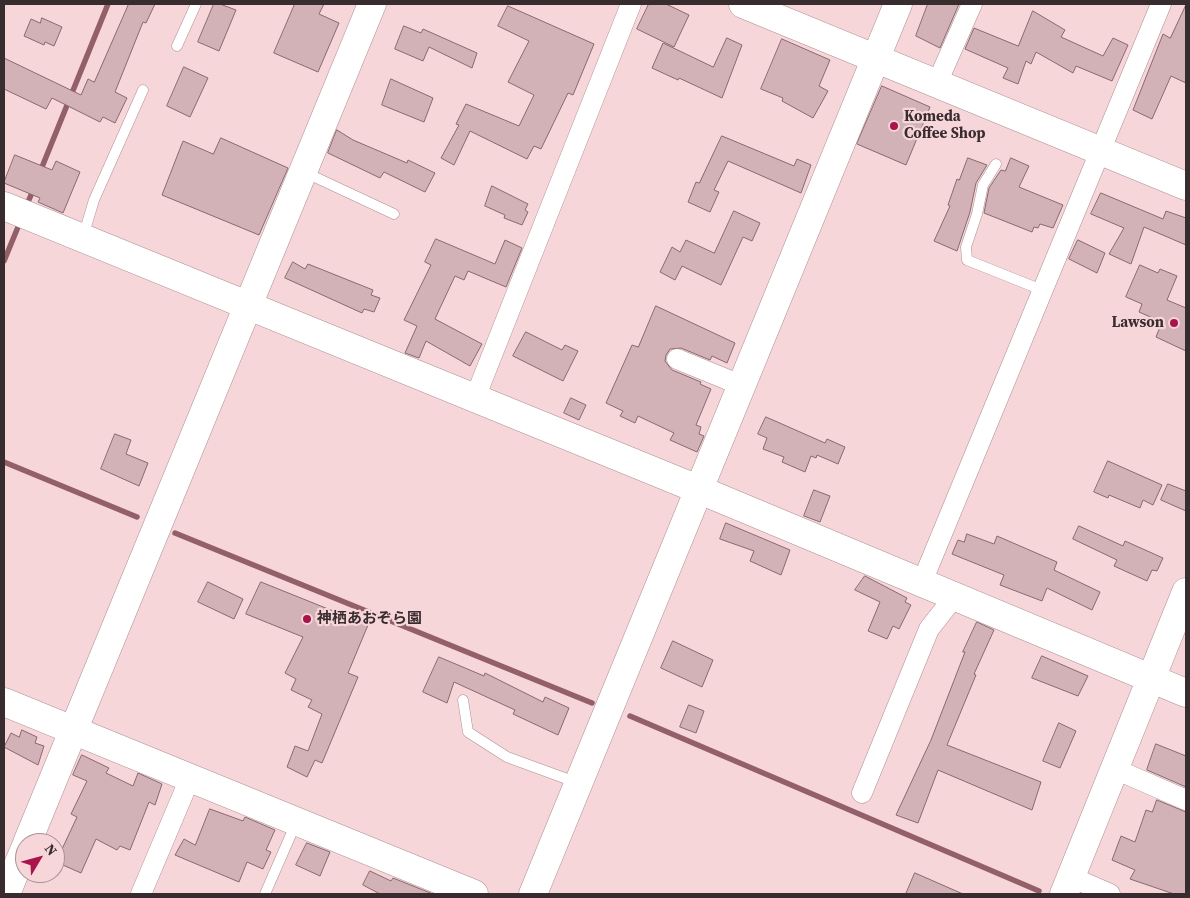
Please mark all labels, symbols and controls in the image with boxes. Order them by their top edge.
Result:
place label: Komeda Coffee Shop [904,108,985,143]
marker: Komeda Coffee Shop [888,120,900,132]
place label: Lawson [1112,314,1164,332]
marker: Lawson [1168,317,1180,329]
place label: 神栖あおぞら園 [317,610,422,628]
marker: 神栖あおぞら園 [301,613,313,625]
north arrow [15,833,65,883]
text: N [40,839,62,860]

